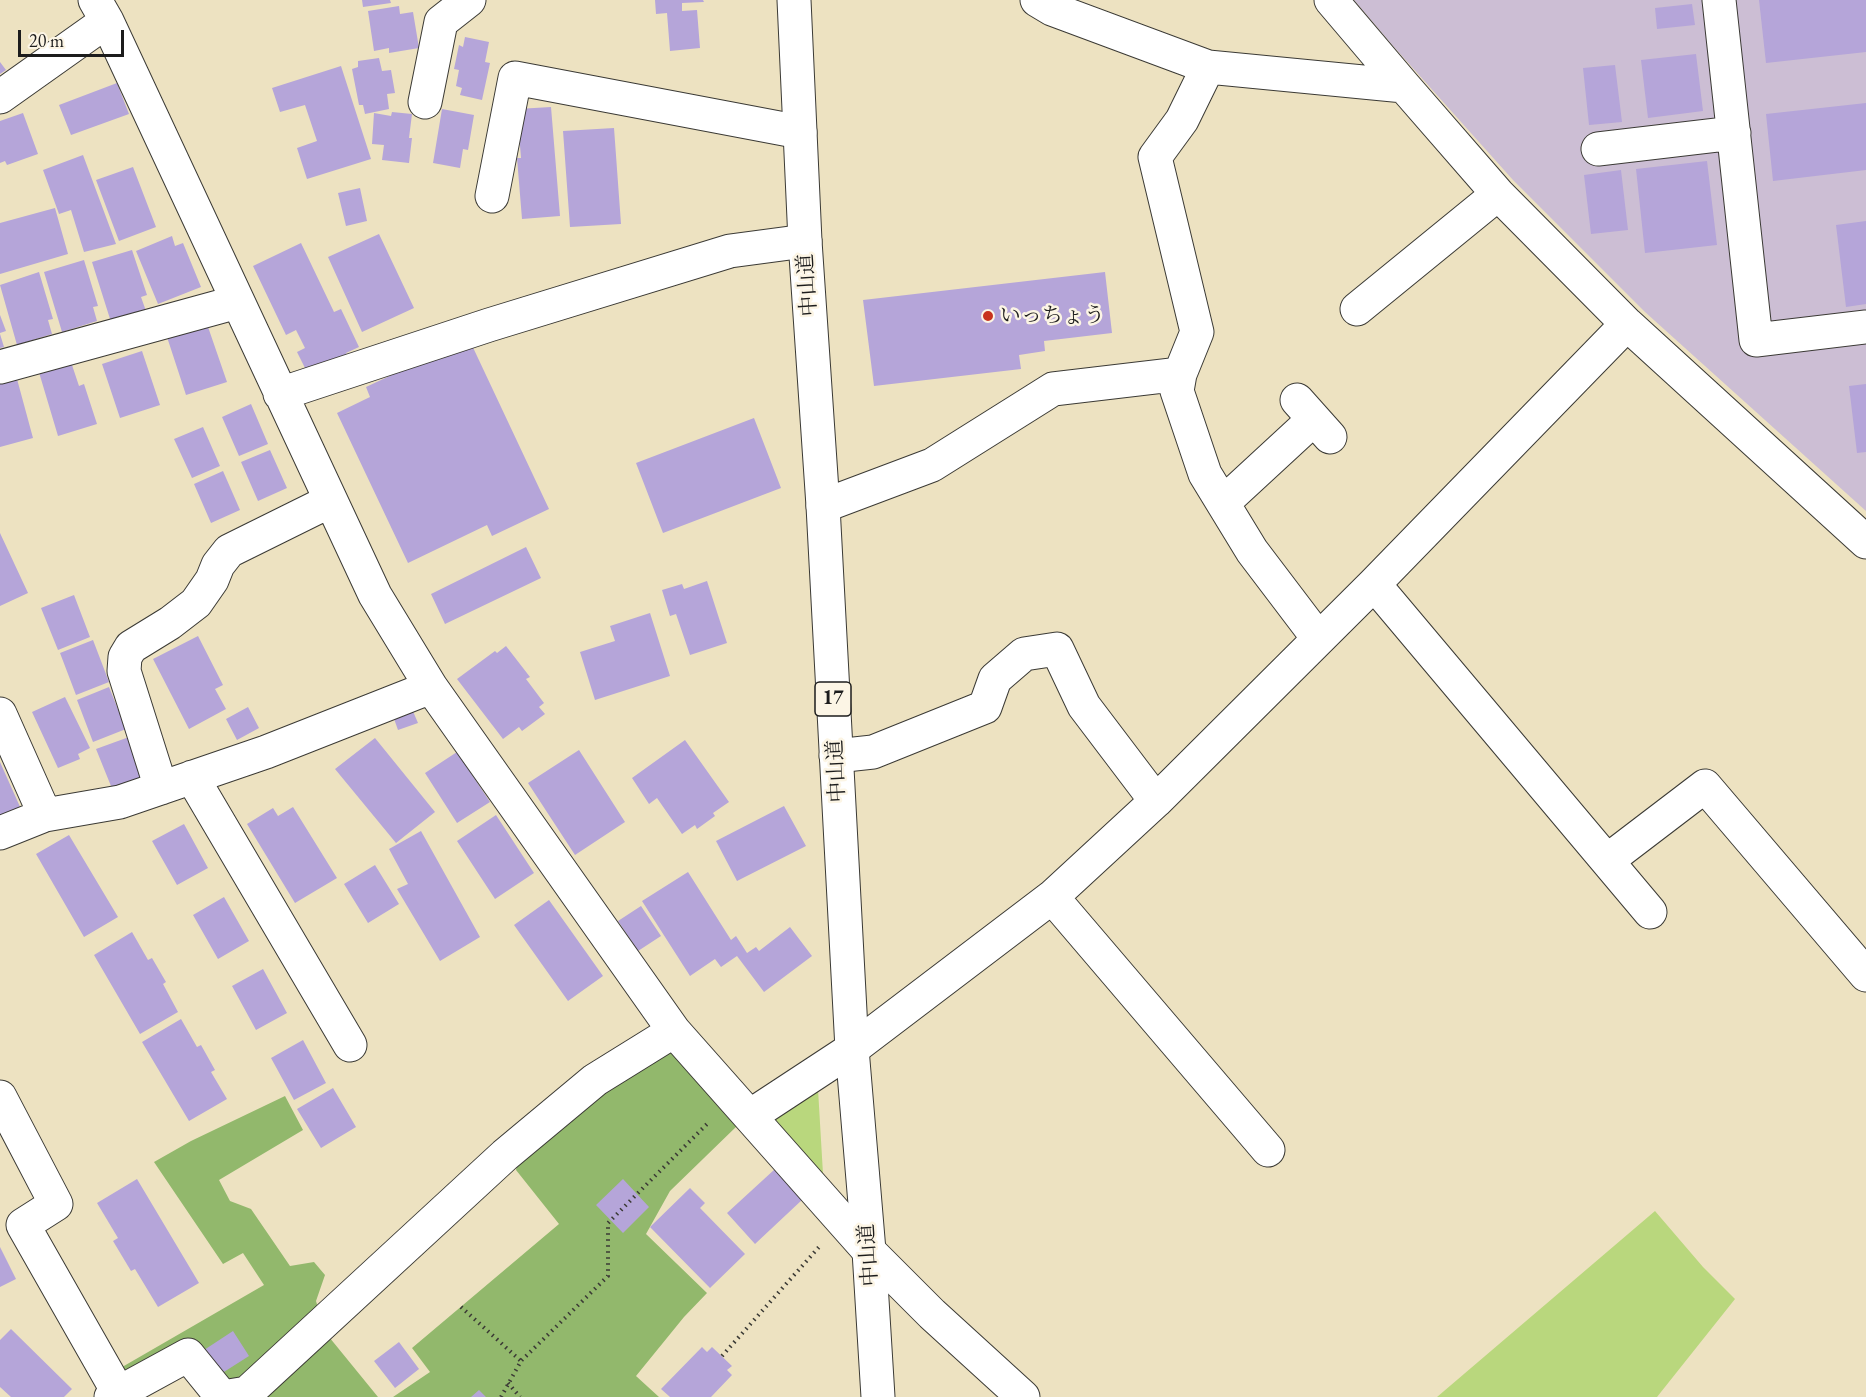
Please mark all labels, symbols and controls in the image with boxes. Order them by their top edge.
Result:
scale bar [21,18,128,56]
text: 20 m [29,29,64,52]
street label: 中山道 [793,253,823,317]
place label: いっちょう [1000,303,1105,329]
marker: いっちょう [981,309,995,323]
road number: 17 [815,682,851,716]
street label: 中山道 [823,739,851,803]
street label: 中山道 [854,1223,884,1287]

